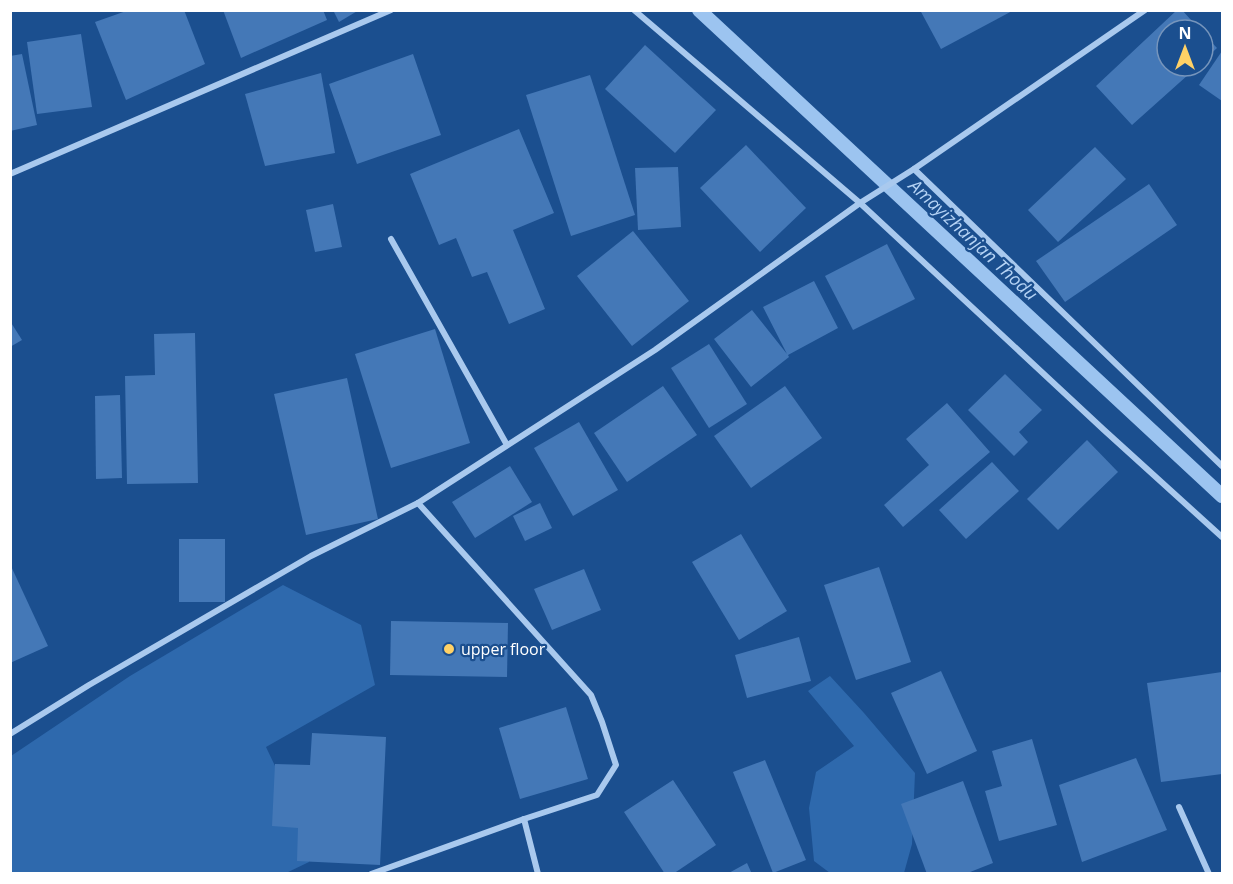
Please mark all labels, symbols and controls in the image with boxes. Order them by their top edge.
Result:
north arrow [1155,18,1215,78]
text: N [1178,22,1192,44]
water label: Amayizhanjan Thodu [903,172,1043,305]
place label: upper floor [461,638,546,660]
marker: upper floor [442,642,456,656]

